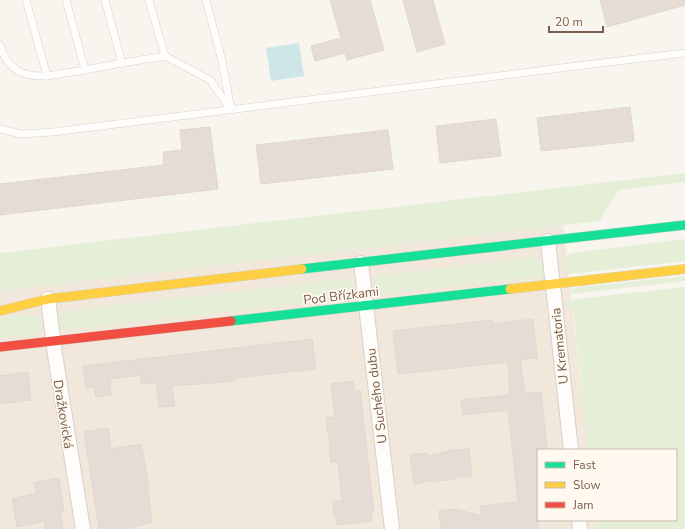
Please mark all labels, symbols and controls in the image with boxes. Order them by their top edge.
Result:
scale bar [549,8,603,34]
text: 20 m [555,14,583,30]
street label: Pod Břízkami [302,282,380,310]
street label: U Krematoria [547,307,573,385]
street label: U Suchého dubu [362,347,392,445]
street label: Dražkovická [49,378,77,450]
legend [537,449,677,521]
text: Fast [573,457,596,473]
text: Slow [573,477,601,493]
text: Jam [572,497,594,513]

